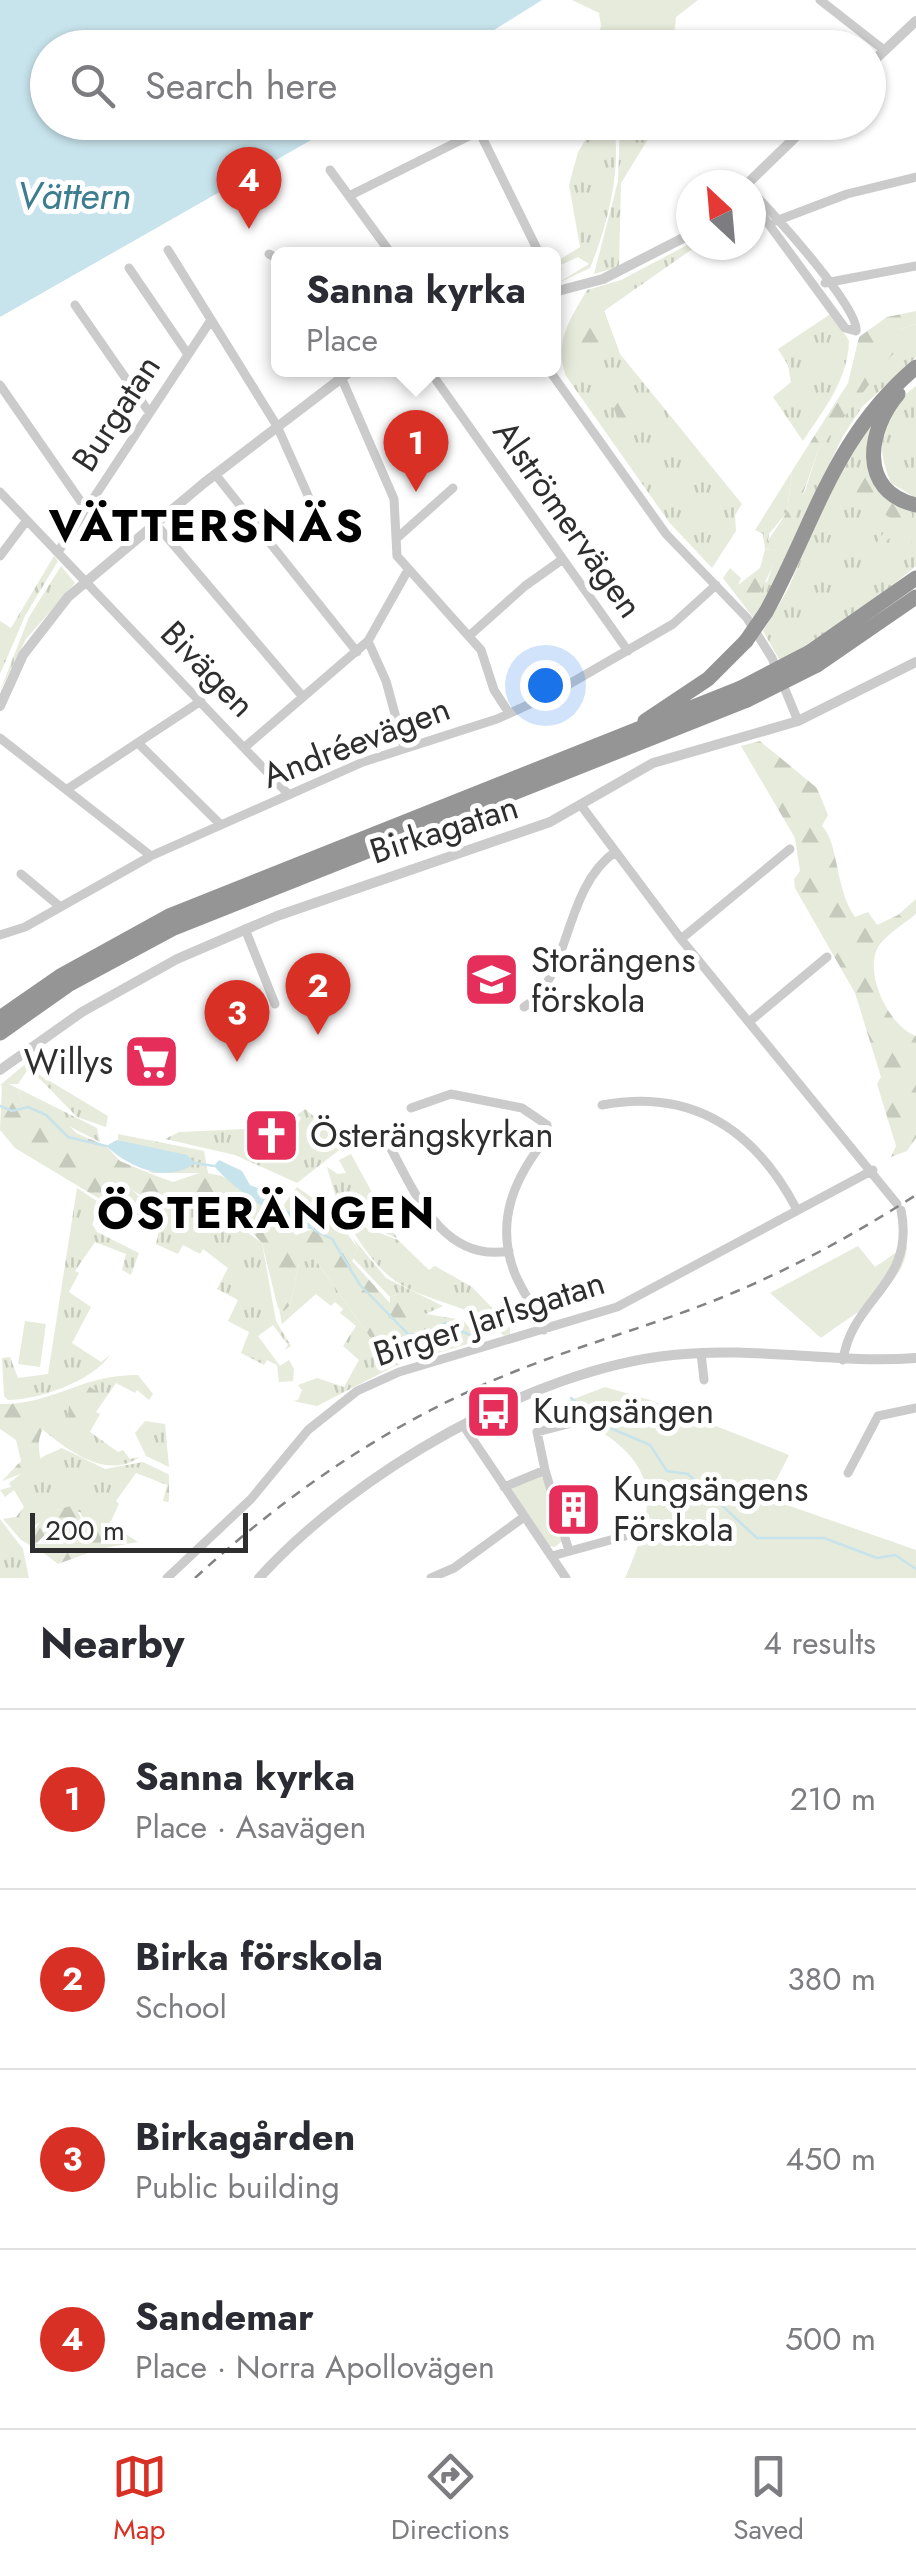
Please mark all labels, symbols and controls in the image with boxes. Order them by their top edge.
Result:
search box [30,30,886,140]
icon: search [65,58,120,113]
text: Search here [145,58,337,113]
pin: 4 [216,146,282,229]
water label: Vättern [17,168,131,223]
north arrow [676,170,766,260]
popup [271,247,561,377]
text: Sanna kyrka [306,262,526,317]
text: Place [306,317,378,363]
street label: Burgatan [60,345,172,481]
pin: 1 [384,410,448,492]
street label: Alströmervägen [481,410,655,628]
district label: VÄTTERSNÄS [48,493,365,558]
street label: Bivägen [149,609,267,729]
your location [520,660,571,711]
street label: Andréevägen [255,683,457,801]
street label: Birkagatan [363,782,525,876]
place label: Storängens förskola [531,935,696,1025]
school or university icon: Storängens förskola [462,950,522,1010]
pin: 2 [286,952,350,1035]
pin: 3 [204,980,270,1062]
supermarket icon: Willys [122,1032,182,1092]
place label: Willys [24,1037,113,1087]
church icon: Österängskyrkan [241,1105,301,1165]
place label: Österängskyrkan [310,1110,554,1160]
district label: ÖSTERÄNGEN [97,1180,437,1245]
street label: Birger Jarlsgatan [367,1257,611,1379]
bus stop icon: Kungsängen [464,1381,524,1441]
place label: Kungsängen [533,1386,714,1436]
place label: Kungsängens Förskola [613,1464,808,1554]
building icon: Kungsängens Förskola [544,1479,604,1539]
scale bar [30,1508,248,1552]
text: 200 m [45,1510,125,1551]
text: Nearby [40,1613,184,1674]
text: 4 results [763,1620,876,1666]
text: Sanna kyrka [135,1749,355,1804]
text: 1 [64,1776,81,1822]
text: 210 m [790,1776,876,1822]
text: Place · Asavägen [135,1804,366,1850]
text: Birka förskola [135,1929,383,1984]
text: 2 [62,1956,83,2002]
text: 380 m [787,1956,876,2002]
text: School [135,1984,227,2030]
text: Birkagården [135,2109,355,2164]
text: 3 [63,2136,82,2182]
text: 450 m [786,2136,876,2182]
text: Public building [135,2164,340,2210]
text: Sandemar [135,2289,314,2344]
text: 4 [61,2316,84,2362]
text: 500 m [785,2316,876,2362]
text: Place · Norra Apollovägen [135,2344,495,2390]
tab: Map [112,2449,167,2550]
tab: Directions [391,2449,509,2550]
tab: Saved [733,2449,804,2550]

